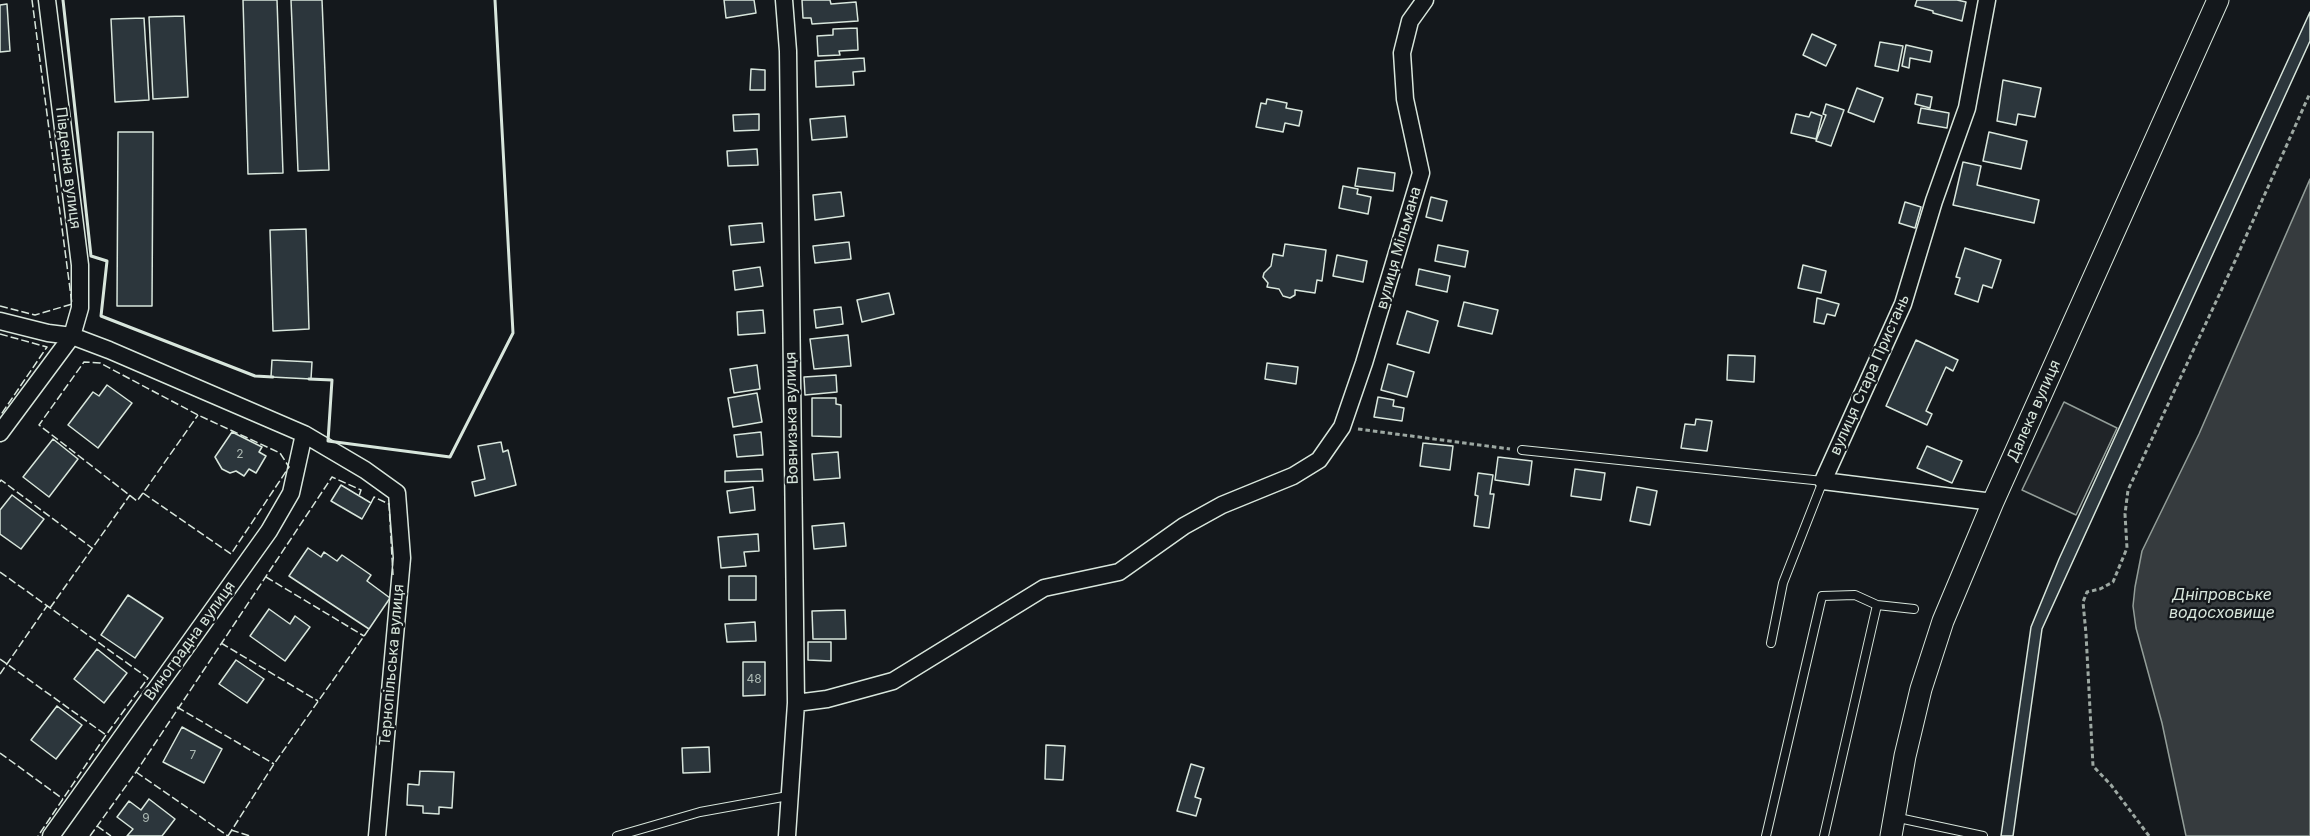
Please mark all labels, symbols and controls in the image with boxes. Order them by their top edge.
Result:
street label: Південна вулиця [52,106,84,230]
street label: вулиця Мільмана [1373,185,1425,311]
street label: вулиця Стара Пристань [1826,292,1914,458]
street label: Вовнизька вулиця [782,352,802,484]
street label: Далека вулиця [2003,357,2065,465]
house number: 2 [236,447,244,461]
street label: Виноградна вулиця [141,578,239,704]
street label: Тернопільська вулиця [376,583,408,747]
water label: Дніпровське водосховище [2169,585,2275,623]
house number: 48 [746,672,762,686]
house number: 7 [190,748,196,762]
house number: 9 [142,811,150,825]

